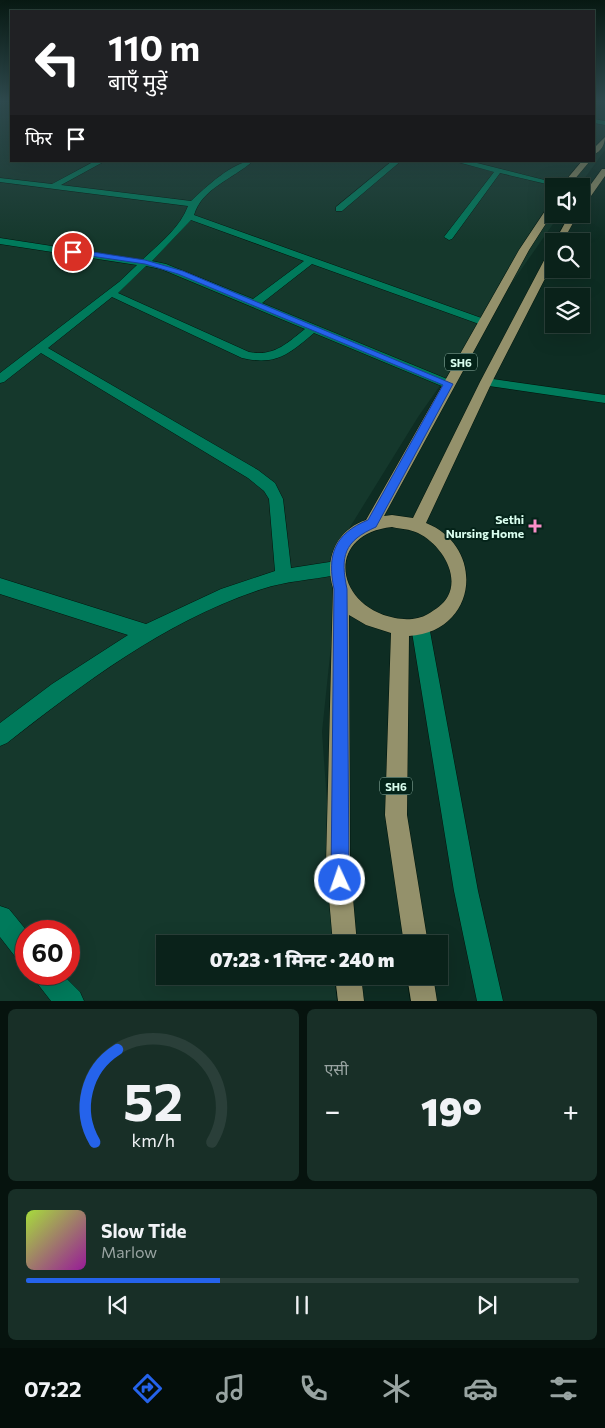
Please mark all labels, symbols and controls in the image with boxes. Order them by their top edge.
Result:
text: 110 m [108,25,200,68]
icon: left [25,30,90,95]
text: बाएँ मुड़ें [108,68,168,95]
icon: arrive [62,125,90,153]
text: फिर [25,126,52,149]
map controls [545,178,590,333]
button: sound [545,178,590,223]
pin [52,231,94,273]
button: search [545,233,590,278]
icon: arrive [59,238,87,266]
button: layers [545,288,590,333]
road number: SH6 [445,354,477,371]
place label: Sethi Nursing Home [446,512,524,540]
marker: Sethi Nursing Home [528,519,542,533]
road number: SH6 [380,778,412,794]
position arrow [313,853,365,905]
speed limit sign: 60 [15,920,80,985]
text: 07:23 · 1 मिनट · 240 m [210,948,394,971]
text: एसी [325,1059,348,1078]
text: 52 [123,1068,183,1132]
text: 19° [421,1087,482,1134]
text: − [325,1093,340,1127]
text: + [563,1093,579,1127]
text: km/h [132,1129,175,1151]
text: Slow Tide [101,1219,187,1242]
text: Marlow [101,1242,157,1261]
icon: previous [104,1291,132,1319]
icon: pause [288,1291,316,1319]
icon: next [473,1291,501,1319]
icon: directions [130,1371,165,1406]
icon: music [213,1371,248,1406]
icon: phone [296,1371,331,1406]
icon: climate [379,1371,414,1406]
icon: car [463,1371,498,1406]
icon: filters [546,1371,581,1406]
text: 07:22 [24,1375,81,1402]

